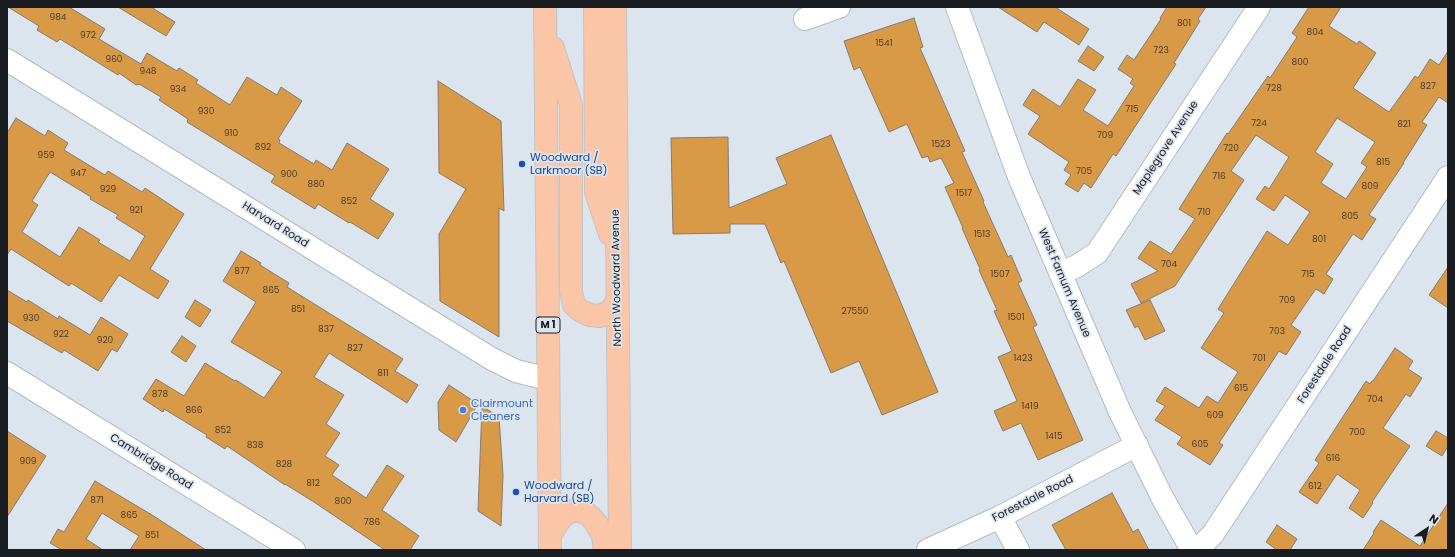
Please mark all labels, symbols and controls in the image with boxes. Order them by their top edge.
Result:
house number: 984 [49,13,67,23]
house number: 801 [1177,19,1191,29]
house number: 804 [1307,28,1323,38]
house number: 972 [80,31,96,41]
house number: 1541 [875,39,893,49]
house number: 723 [1153,46,1169,56]
house number: 960 [105,55,123,65]
house number: 800 [1292,58,1308,68]
house number: 948 [139,67,157,77]
house number: 827 [1420,82,1436,92]
house number: 728 [1266,84,1282,94]
house number: 934 [170,85,186,95]
street label: Maplegrove Avenue [1131,98,1201,198]
house number: 715 [1125,105,1139,115]
house number: 930 [198,107,214,117]
house number: 724 [1251,119,1267,129]
house number: 821 [1397,120,1411,130]
house number: 910 [224,129,238,139]
house number: 709 [1097,131,1113,141]
house number: 1523 [931,140,951,150]
house number: 892 [255,143,271,153]
house number: 720 [1223,144,1239,154]
house number: 959 [38,151,54,161]
place label: Woodward / Larkmoor (SB) [530,151,608,177]
house number: 815 [1376,158,1390,168]
marker: Woodward / Larkmoor (SB) [517,159,527,169]
house number: 705 [1076,167,1092,177]
house number: 947 [70,169,86,179]
house number: 900 [281,170,297,180]
house number: 716 [1212,172,1226,182]
house number: 880 [307,180,325,190]
house number: 809 [1361,182,1379,192]
house number: 929 [100,185,116,195]
house number: 1517 [956,189,972,199]
house number: 852 [341,197,357,207]
street label: Harvard Road [239,199,311,251]
house number: 921 [129,206,143,216]
house number: 710 [1197,208,1211,218]
street label: North Woodward Avenue [609,209,625,347]
house number: 805 [1342,212,1358,222]
street label: West Farnum Avenue [1035,227,1093,339]
house number: 1513 [974,230,990,240]
house number: 801 [1312,235,1326,245]
house number: 704 [1161,260,1177,270]
house number: 877 [234,267,250,277]
house number: 1507 [990,270,1010,280]
house number: 715 [1301,270,1315,280]
house number: 865 [262,286,280,296]
house number: 709 [1279,296,1295,306]
house number: 851 [291,305,305,315]
house number: 27550 [841,307,869,317]
house number: 1501 [1007,313,1025,323]
house number: 930 [23,314,39,324]
road number: M 1 [536,317,560,333]
street label: Forestdale Road [1295,324,1355,406]
house number: 837 [318,325,334,335]
house number: 703 [1269,327,1285,337]
house number: 922 [53,330,69,340]
house number: 920 [97,336,113,346]
house number: 827 [347,344,363,354]
house number: 1423 [1013,354,1033,364]
house number: 701 [1252,354,1266,364]
house number: 811 [377,369,389,379]
house number: 615 [1234,384,1248,394]
house number: 878 [152,390,168,400]
house number: 704 [1367,395,1383,405]
place label: Clairmount Cleaners [471,397,533,423]
house number: 1419 [1021,402,1039,412]
marker: Clairmount Cleaners [458,405,468,415]
house number: 866 [185,406,203,416]
house number: 609 [1206,411,1224,421]
house number: 852 [215,426,231,436]
house number: 700 [1349,428,1365,438]
street label: Cambridge Road [107,431,195,493]
house number: 1415 [1045,432,1063,442]
house number: 605 [1191,440,1209,450]
house number: 838 [247,441,263,451]
house number: 616 [1326,454,1340,464]
house number: 909 [20,457,36,467]
house number: 828 [276,460,292,470]
street label: Forestdale Road [990,473,1076,525]
house number: 812 [306,479,320,489]
place label: Woodward / Harvard (SB) [524,479,594,505]
house number: 612 [1308,482,1322,492]
marker: Woodward / Harvard (SB) [511,487,521,497]
house number: 871 [90,496,104,506]
house number: 800 [335,497,351,507]
north arrow [1407,509,1447,549]
text: N [1426,510,1442,528]
house number: 865 [120,511,138,521]
house number: 786 [364,518,380,528]
house number: 851 [145,531,159,541]

